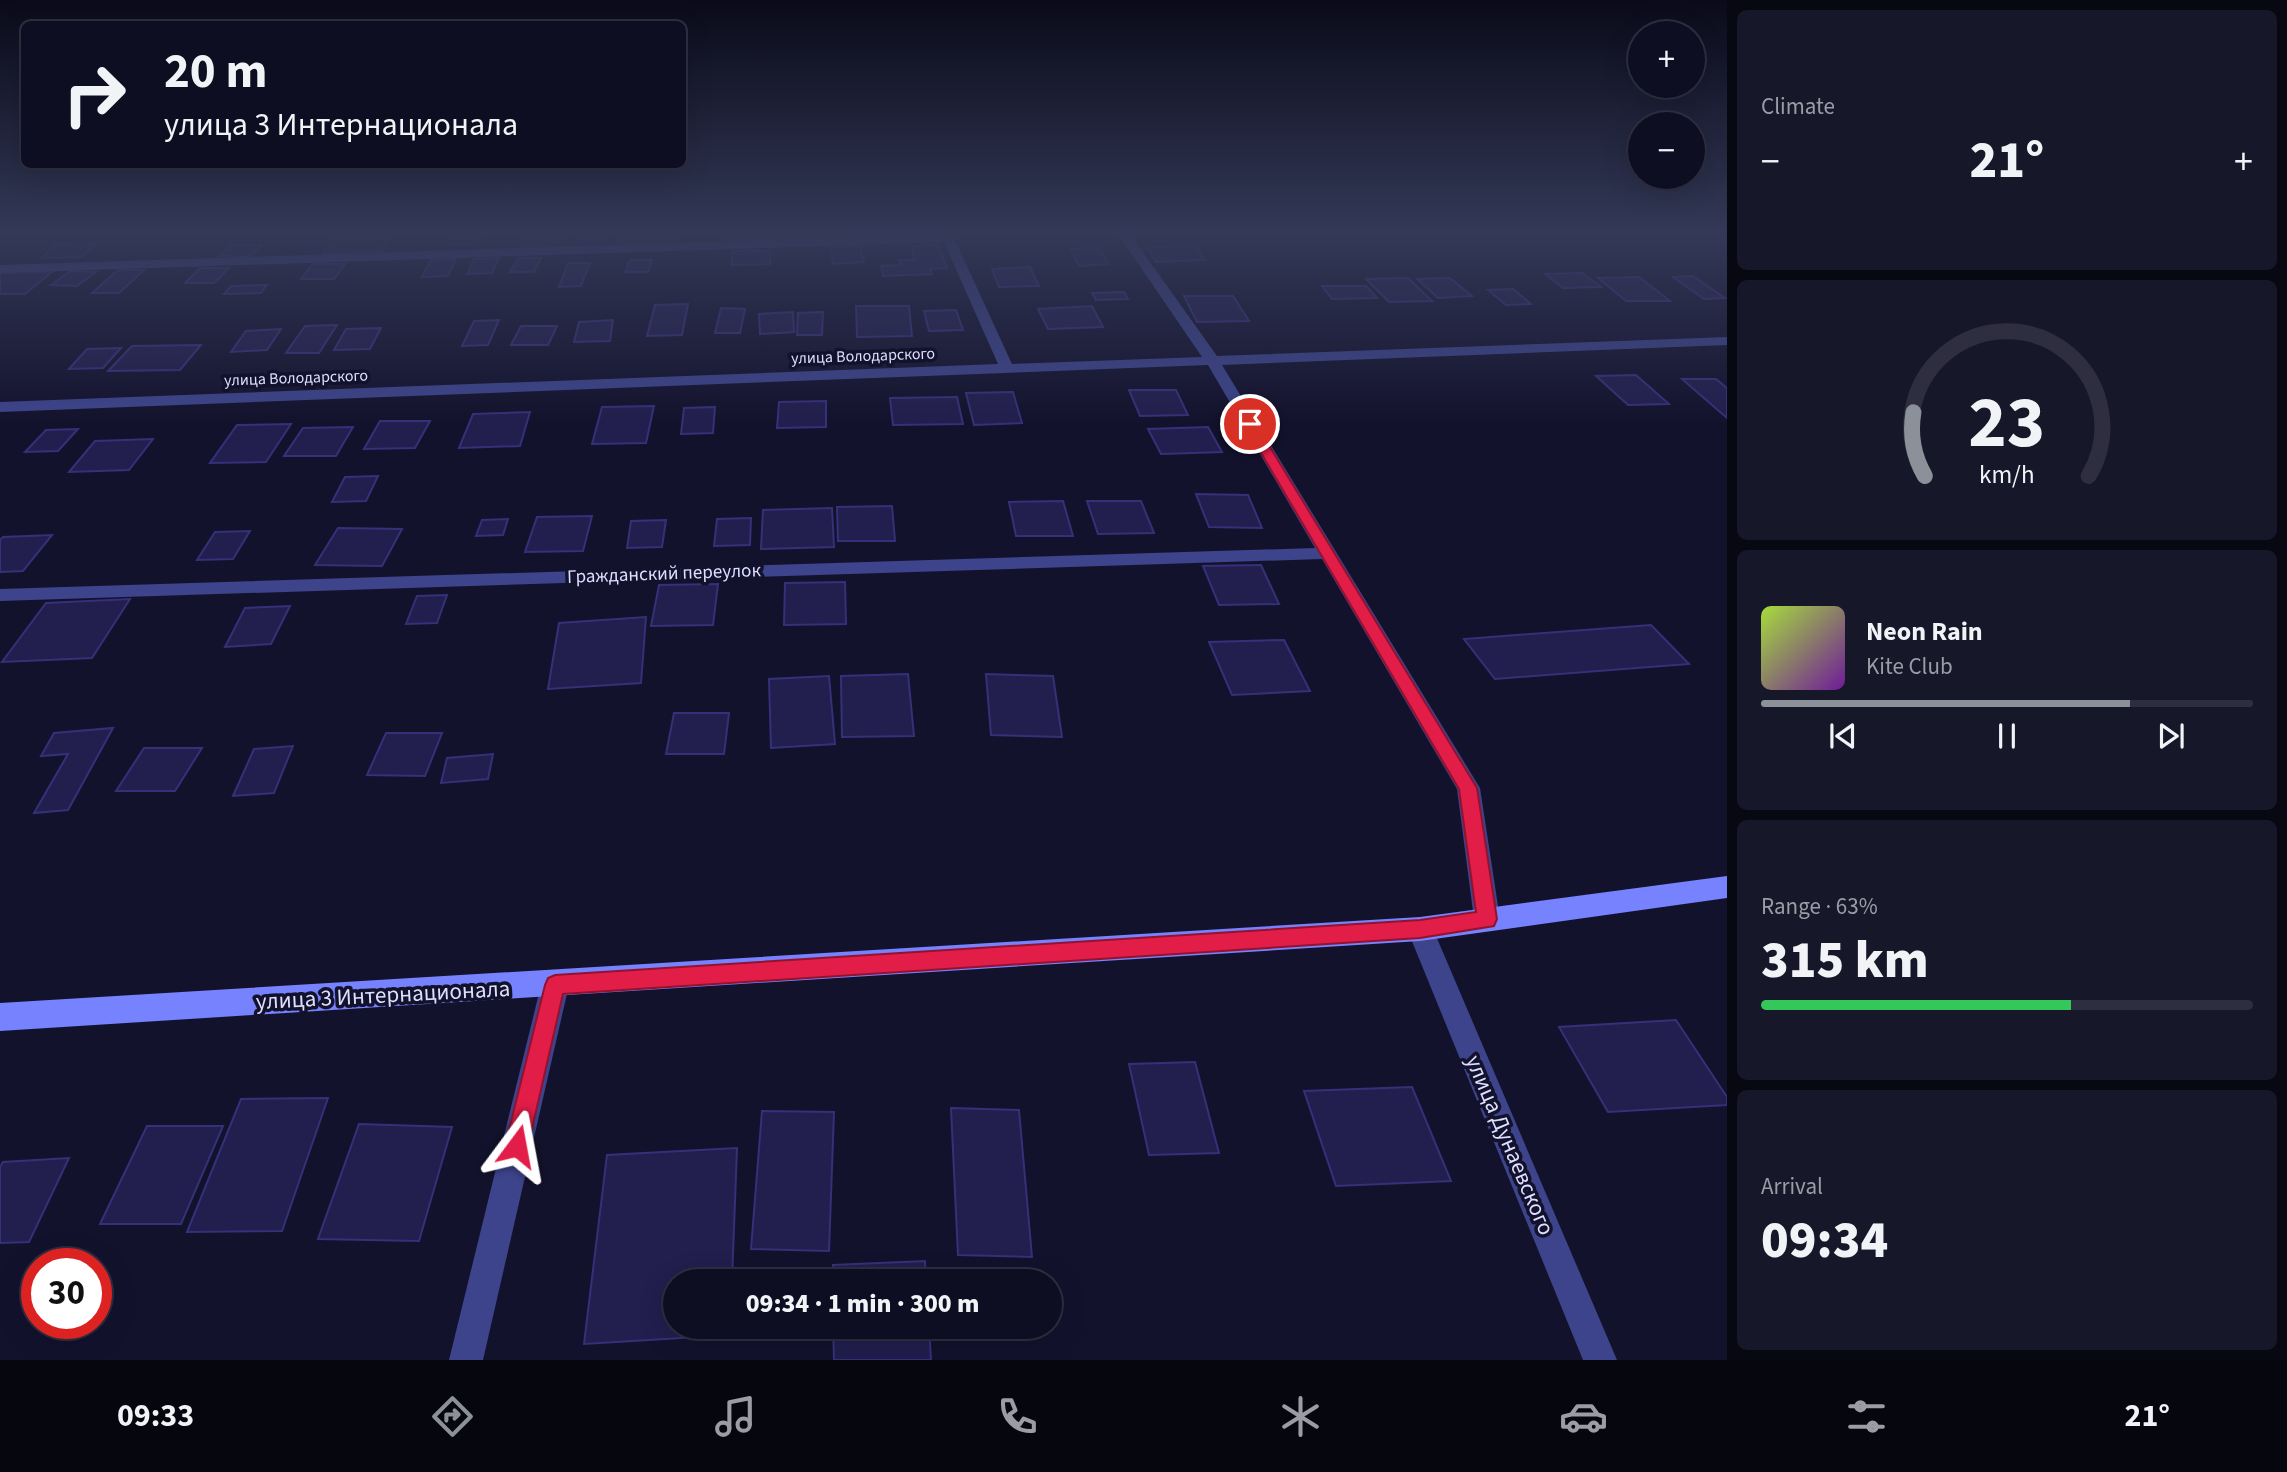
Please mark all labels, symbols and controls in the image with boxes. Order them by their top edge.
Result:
map controls [1628,21,1705,189]
button: + [1628,21,1705,98]
text: 20 m [164,37,268,107]
icon: right [49,49,140,140]
text: Climate [1761,90,1835,123]
text: улица 3 Интернационала [164,102,518,148]
button: − [1628,112,1705,189]
text: 21° [1970,124,2044,198]
text: − [1761,135,1780,189]
text: + [2234,135,2253,189]
street label: улица Володарского [791,342,935,370]
street label: улица Володарского [224,364,368,392]
text: 23 [1969,371,2045,475]
pin [1220,394,1280,454]
icon: arrive [1231,405,1269,443]
text: km/h [1979,457,2035,493]
street label: Гражданский переулок [567,557,762,591]
text: Neon Rain [1866,613,1983,650]
text: Kite Club [1866,650,1953,683]
icon: previous [1824,717,1862,755]
icon: pause [1988,717,2026,755]
icon: next [2152,717,2190,755]
text: Range · 63% [1761,890,1878,923]
text: 315 km [1761,924,1929,998]
street label: улица 3 Интернационала [255,972,511,1018]
street label: улица Дунаевского [1457,1050,1563,1240]
position arrow [480,1109,554,1183]
text: Arrival [1761,1170,1823,1203]
text: 09:34 [1761,1204,1888,1278]
speed limit sign: 30 [21,1248,112,1339]
text: 09:34 · 1 min · 300 m [746,1285,979,1322]
icon: directions [428,1392,477,1441]
icon: music [711,1392,760,1441]
icon: phone [993,1392,1042,1441]
icon: climate [1276,1392,1325,1441]
icon: car [1559,1392,1608,1441]
icon: filters [1842,1392,1891,1441]
text: 09:33 [117,1393,194,1439]
text: 21° [2125,1393,2170,1439]

